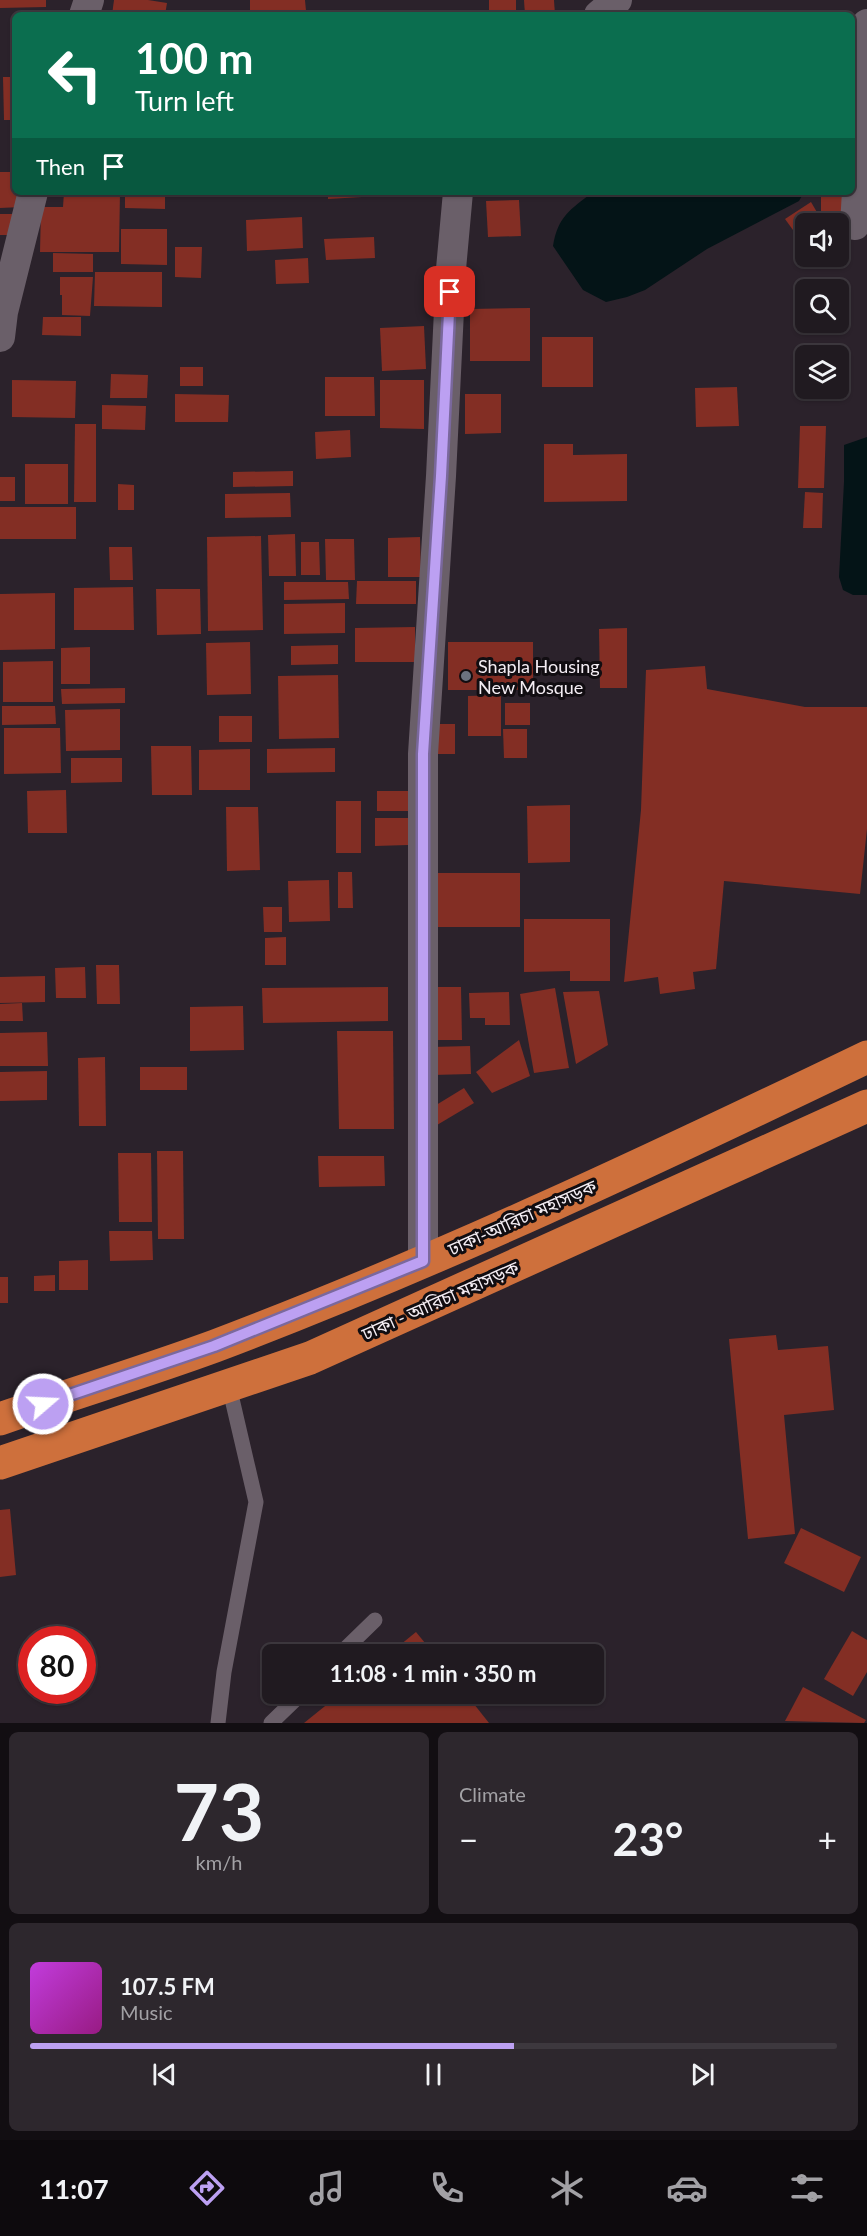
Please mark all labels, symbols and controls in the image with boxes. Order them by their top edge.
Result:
text: 100 m [135,33,253,83]
icon: left [36,36,114,114]
text: Turn left [135,84,234,117]
icon: arrive [97,150,130,183]
text: Then [36,153,85,180]
map controls [795,213,849,399]
button: sound [795,213,849,267]
pin [424,266,475,317]
icon: arrive [433,275,466,308]
button: search [795,279,849,333]
button: layers [795,345,849,399]
place label: Shapla Housing New Mosque [478,655,600,698]
marker: Shapla Housing New Mosque [459,669,473,683]
street label: ঢাকা-আরিচা মহাসড়ক [443,1174,600,1260]
street label: ঢাকা - আরিচা মহাসড়ক [357,1255,522,1345]
position arrow [11,1372,75,1436]
speed limit sign: 80 [18,1626,96,1704]
text: 11:08 · 1 min · 350 m [330,1660,536,1687]
text: 73 [174,1764,264,1858]
text: Climate [459,1782,526,1806]
text: 23° [613,1812,683,1866]
text: − [459,1819,478,1859]
text: + [818,1819,837,1859]
text: km/h [196,1850,242,1874]
text: 107.5 FM [120,1973,215,2000]
text: Music [120,2000,173,2024]
icon: previous [148,2058,181,2091]
icon: pause [417,2058,450,2091]
icon: next [686,2058,719,2091]
icon: directions [186,2167,228,2209]
icon: music [306,2167,348,2209]
icon: phone [426,2167,468,2209]
icon: climate [546,2167,588,2209]
icon: car [666,2167,708,2209]
icon: filters [786,2167,828,2209]
text: 11:07 [39,2172,109,2205]

